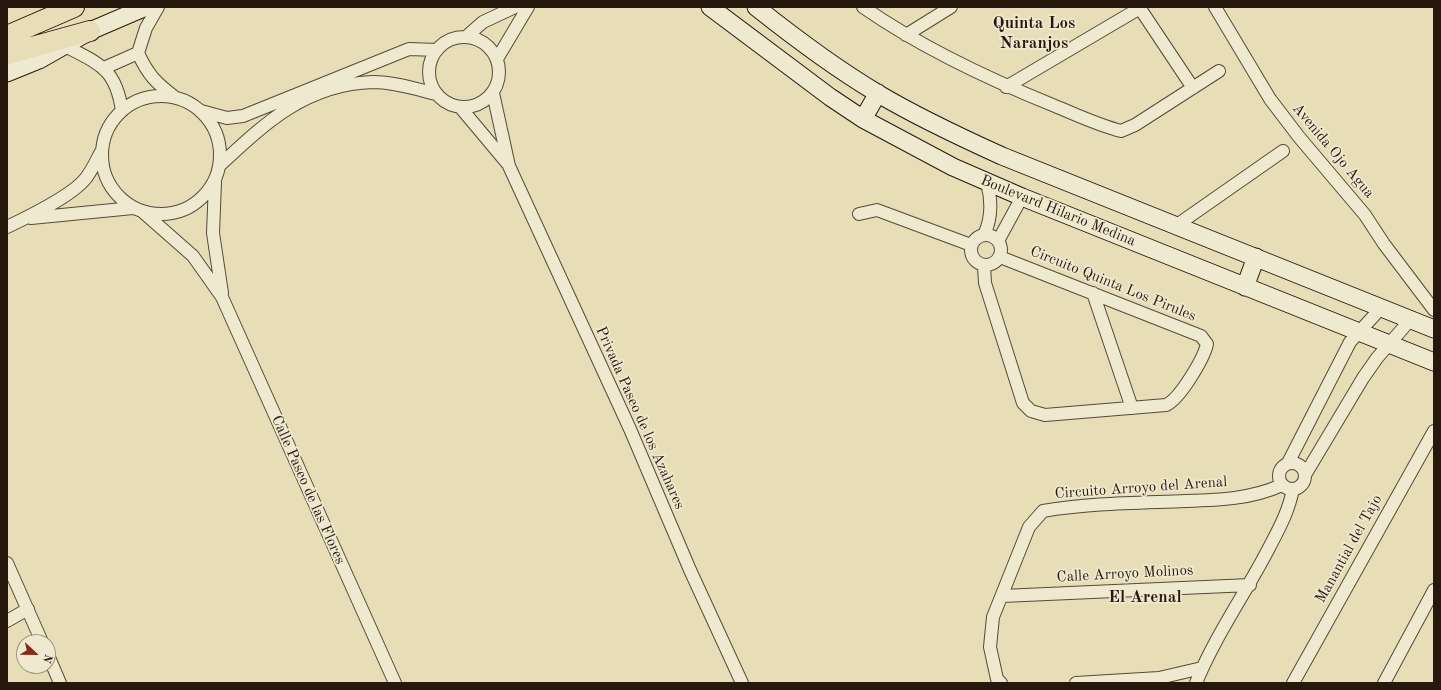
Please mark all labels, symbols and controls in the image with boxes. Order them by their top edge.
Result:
district label: Quinta Los Naranjos [993,14,1075,54]
street label: Avenida Ojo Agua [1288,100,1378,202]
street label: Boulevard Hilario Medina [978,172,1138,250]
street label: Circuito Quinta Los Pirules [1027,242,1199,326]
street label: Privada Paseo de los Azahares [591,324,689,512]
street label: Calle Paseo de las Flores [267,413,349,567]
street label: Circuito Arroyo del Arenal [1054,473,1228,503]
street label: Manantial del Tajo [1312,492,1386,606]
street label: Calle Arroyo Molinos [1056,561,1194,587]
district label: El Arenal [1108,588,1182,608]
north arrow [16,634,56,674]
text: N [40,652,53,664]

